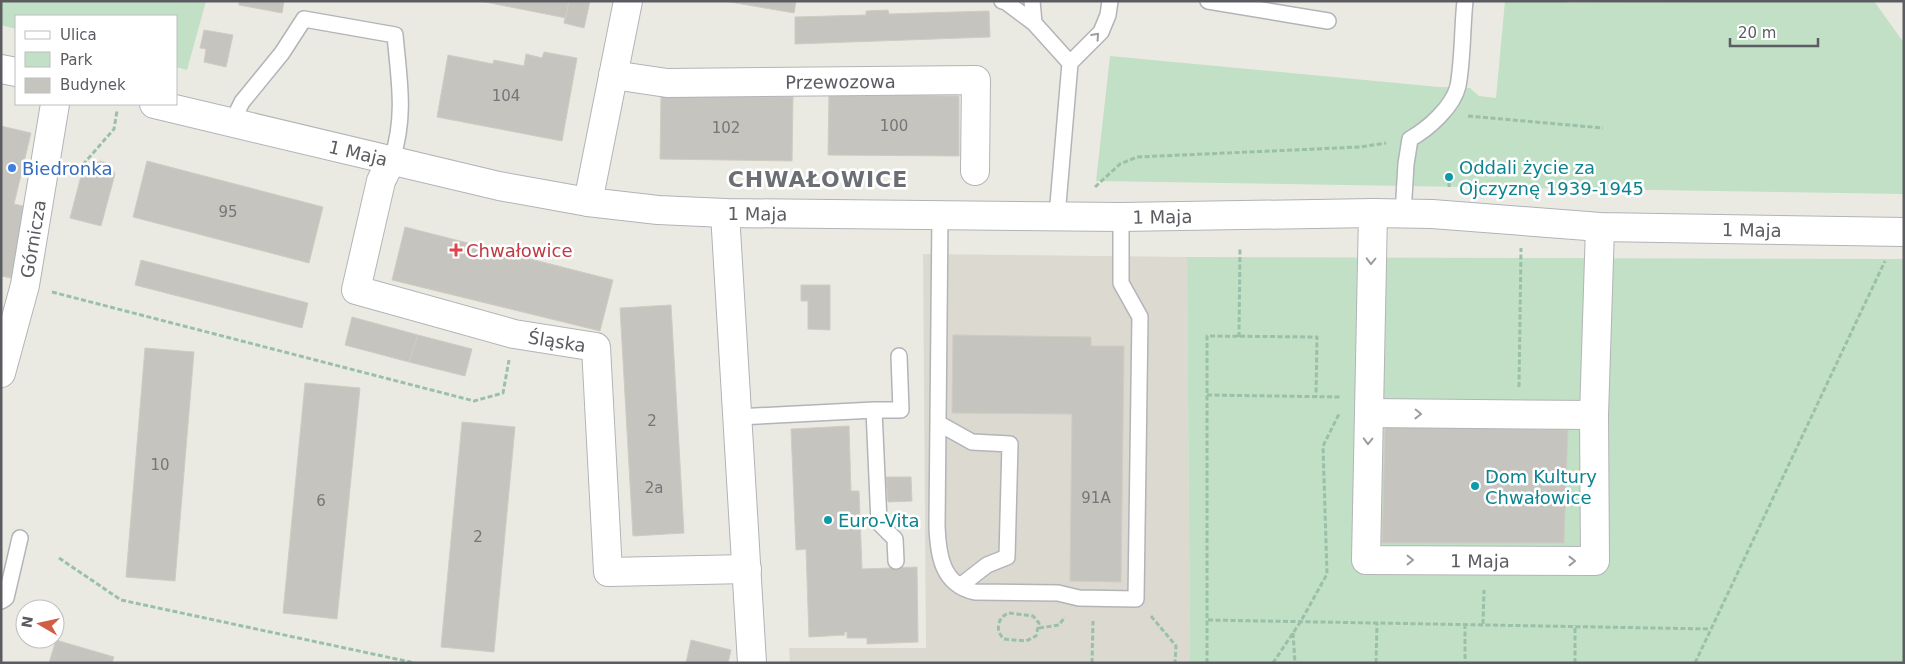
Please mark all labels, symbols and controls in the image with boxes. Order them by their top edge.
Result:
legend [15,15,178,105]
scale bar [1730,15,1818,47]
text: 20 m [1738,24,1776,42]
text: Ulica [60,26,97,44]
one-way arrow [1091,32,1100,41]
text: Park [60,51,93,69]
street label: Przewozowa [785,70,896,92]
text: Budynek [60,76,126,94]
house number: 104 [492,87,520,105]
house number: 100 [880,117,908,135]
house number: 102 [712,119,740,137]
street label: 1 Maja [327,135,390,170]
place label: Oddali życie za Ojczyznę 1939-1945 [1459,157,1644,199]
place label: Biedronka [22,158,112,179]
marker: Biedronka [6,162,18,174]
district label: CHWAŁOWICE [728,167,908,192]
marker: Oddali życie za Ojczyznę 1939-1945 [1443,171,1455,183]
street label: Górnicza [16,198,49,279]
house number: 95 [218,203,238,221]
street label: 1 Maja [727,203,787,224]
street label: 1 Maja [1132,205,1192,227]
street label: 1 Maja [1722,219,1782,240]
place label: Chwałowice [466,240,573,261]
marker: Chwałowice [450,244,462,256]
one-way arrow [1366,258,1376,266]
street label: Śląska [527,326,587,356]
one-way arrow [1414,409,1422,419]
house number: 2 [647,412,657,430]
one-way arrow [1363,438,1374,446]
house number: 10 [150,456,170,474]
place label: Dom Kultury Chwałowice [1485,466,1597,508]
house number: 2a [645,479,663,497]
marker: Dom Kultury Chwałowice [1469,480,1481,492]
house number: 91A [1081,489,1111,507]
house number: 6 [316,492,326,510]
place label: Euro-Vita [838,510,920,531]
marker: Euro-Vita [822,514,834,526]
house number: 2 [473,528,483,546]
street label: 1 Maja [1450,550,1510,571]
one-way arrow [1406,555,1414,565]
one-way arrow [1569,556,1577,566]
north arrow [15,599,65,649]
text: N [18,615,36,629]

